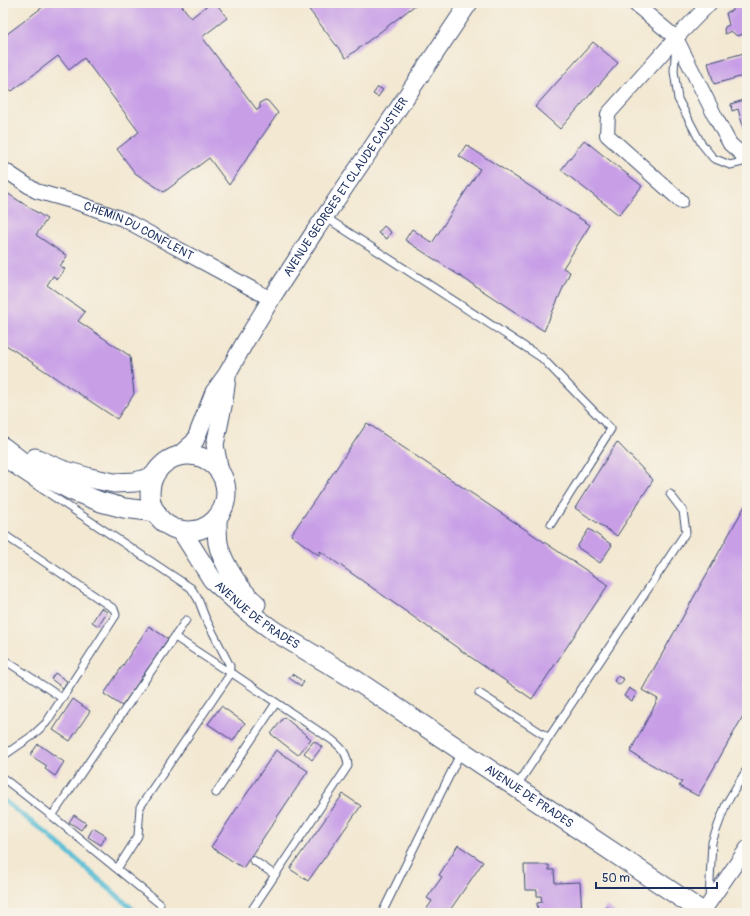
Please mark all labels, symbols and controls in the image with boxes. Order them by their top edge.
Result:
street label: AVENUE GEORGES ET CLAUDE CAUSTIER [280,94,411,279]
street label: CHEMIN DU CONFLENT [82,198,196,263]
street label: AVENUE DE PRADES [212,578,302,652]
street label: AVENUE DE PRADES [482,761,576,831]
scale bar [596,864,717,890]
text: 50 m [602,871,630,886]

